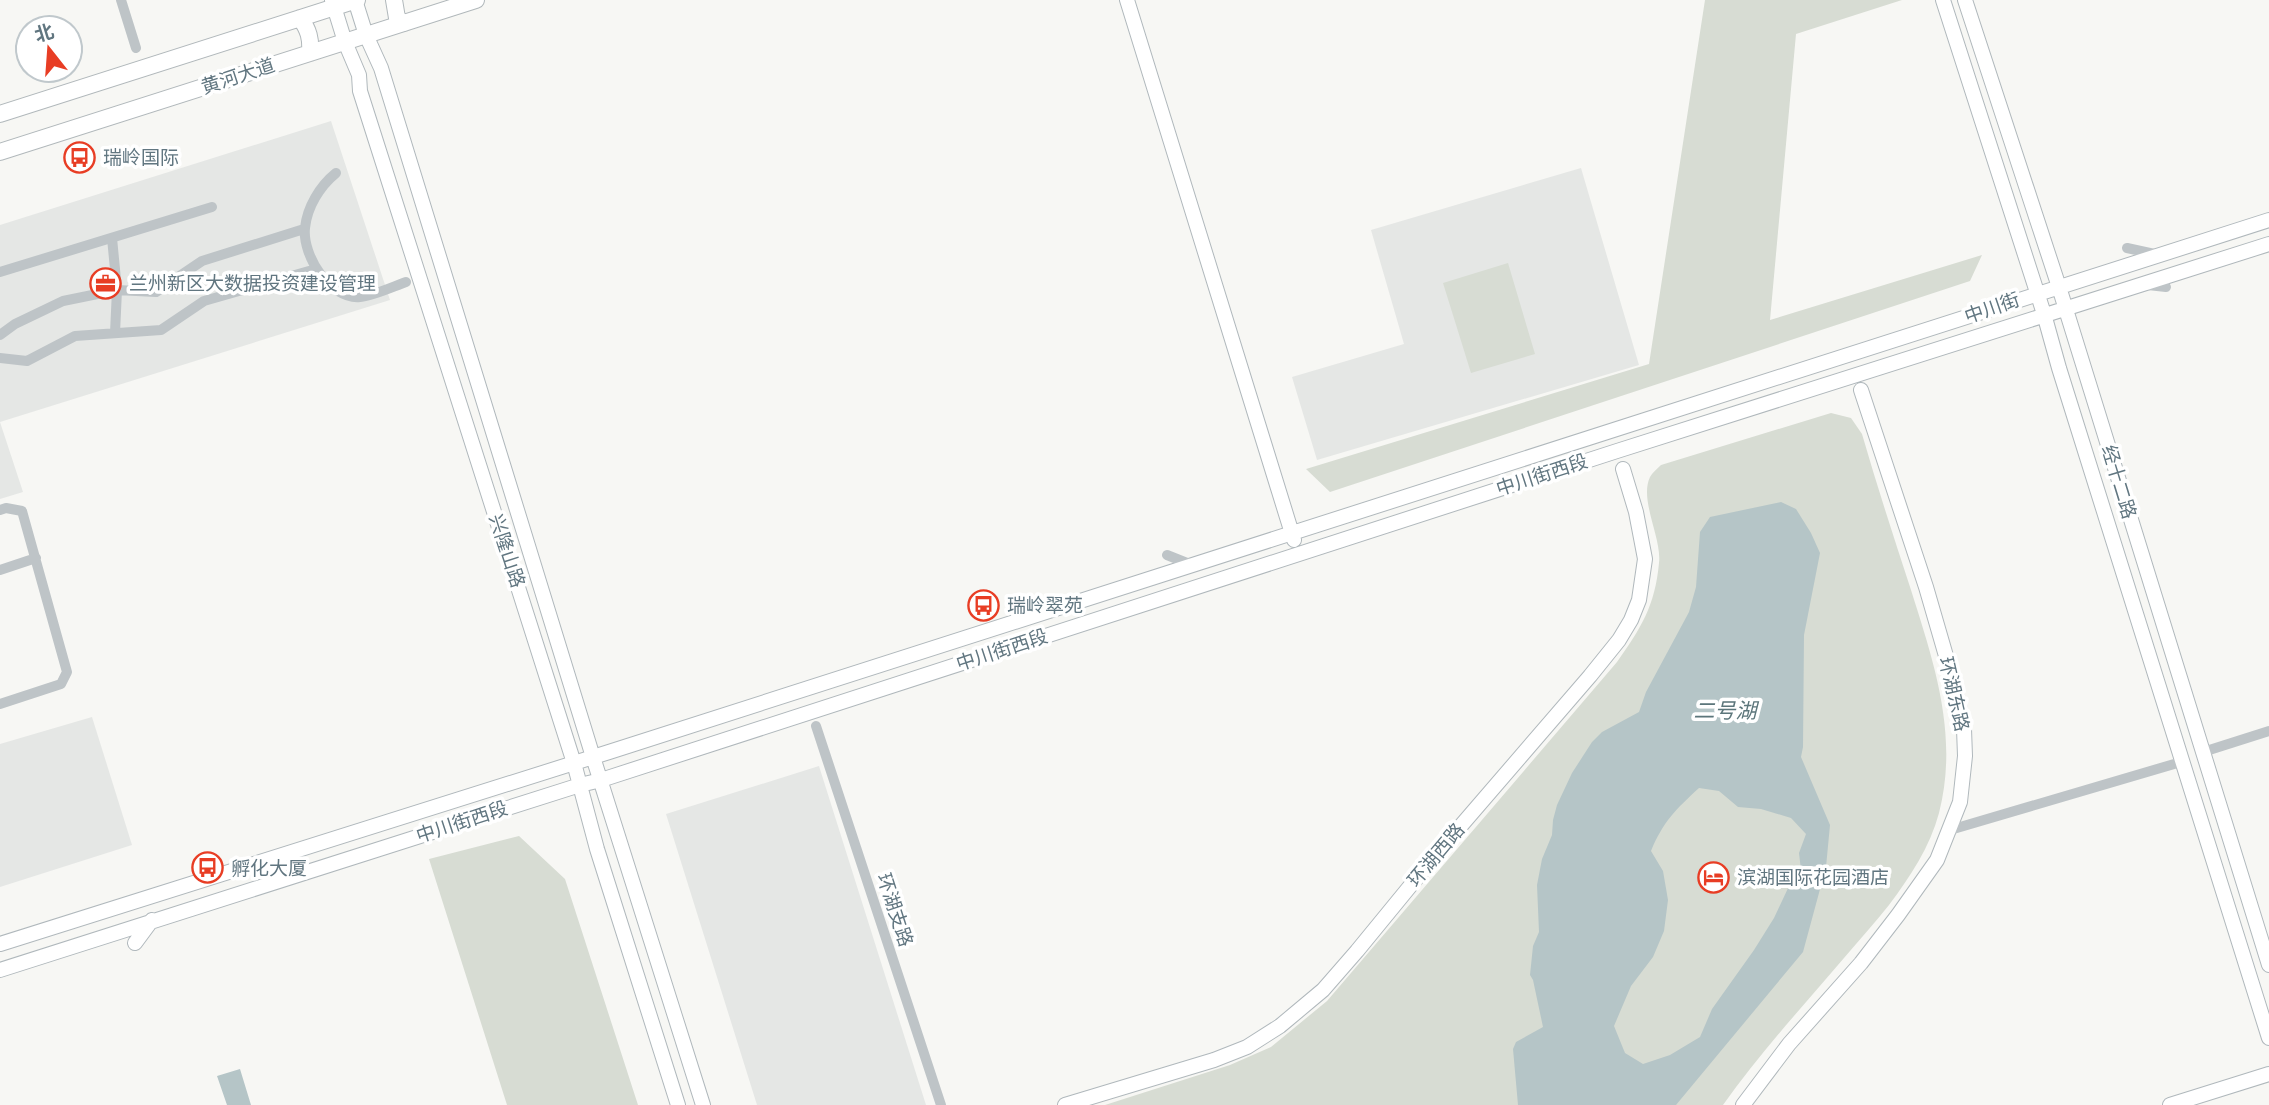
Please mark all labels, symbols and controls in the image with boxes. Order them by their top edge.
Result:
north arrow [14,14,84,84]
text: 北 [32,19,57,47]
street label: 黄河大道 [198,53,278,99]
bus stop icon: 瑞岭国际 [63,140,97,174]
place label: 瑞岭国际 [103,146,179,169]
office icon: 兰州新区大数据投资建设管理 [89,266,123,300]
place label: 兰州新区大数据投资建设管理 [129,272,376,295]
street label: 中川街 [1961,288,2023,328]
street label: 经十二路 [2097,442,2141,522]
street label: 中川街西段 [1493,449,1591,501]
street label: 兴隆山路 [484,511,530,591]
bus stop icon: 瑞岭翠苑 [967,588,1001,622]
place label: 瑞岭翠苑 [1007,594,1083,617]
street label: 中川街西段 [953,624,1051,676]
street label: 环湖东路 [1934,654,1974,734]
water label: 二号湖 [1694,699,1759,723]
street label: 中川街西段 [413,796,511,848]
street label: 环湖西路 [1403,818,1469,892]
bus stop icon: 孵化大厦 [191,851,225,885]
place label: 孵化大厦 [231,857,307,880]
hotel icon: 滨湖国际花园酒店 [1697,860,1731,894]
place label: 滨湖国际花园酒店 [1737,866,1889,889]
street label: 环湖支路 [872,870,918,950]

